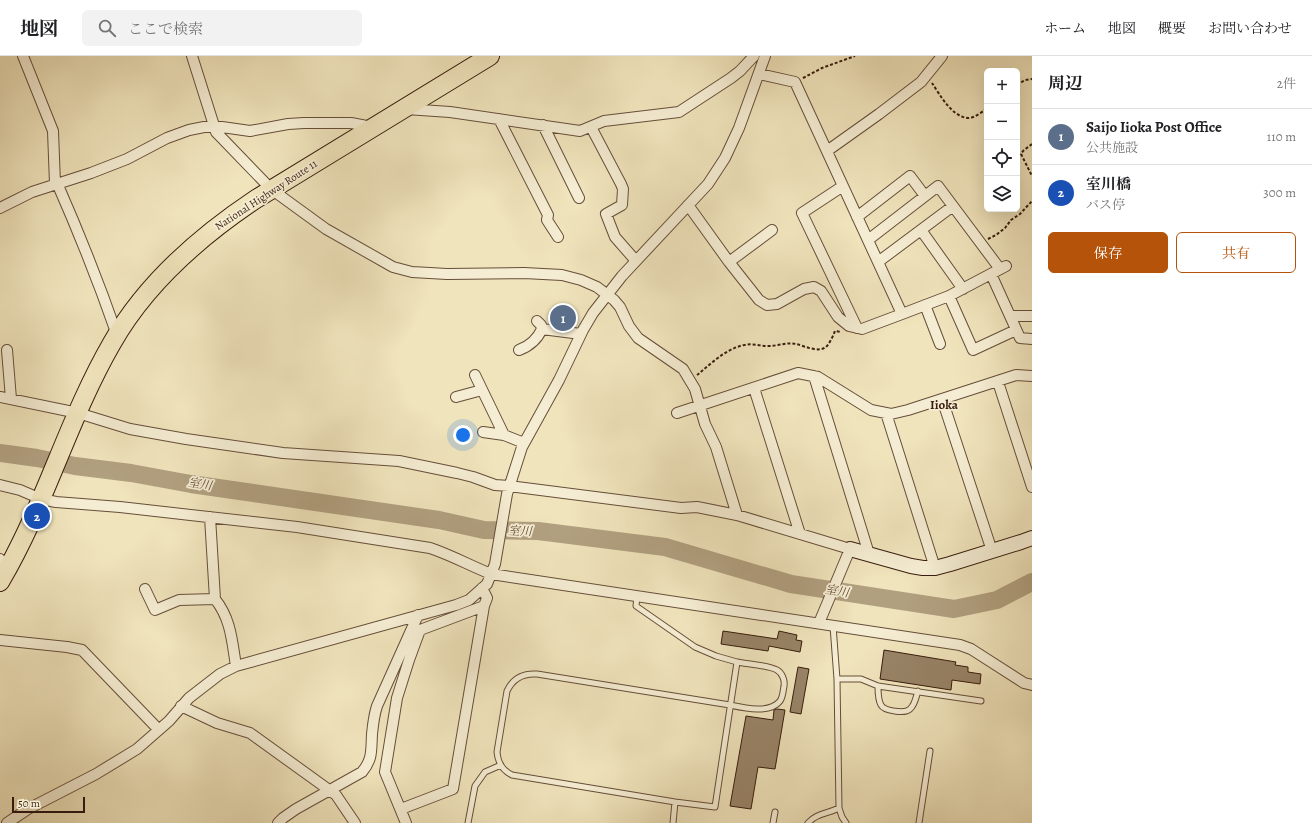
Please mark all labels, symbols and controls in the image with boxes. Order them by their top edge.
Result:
search box [82,10,362,46]
text: 地図 [20,16,58,42]
icon: search [96,17,118,39]
text: ここで検索 [128,19,203,39]
text: ホーム [1044,19,1086,38]
text: 地図 [1108,19,1136,38]
text: 概要 [1158,19,1186,38]
text: お問い合わせ [1208,19,1292,38]
map controls [984,68,1020,212]
button: + [984,68,1020,104]
text: 周辺 [1048,72,1082,95]
text: 2件 [1277,75,1296,92]
button: − [984,104,1020,140]
text: Saijo Iioka Post Office [1086,117,1222,137]
text: 1 [1059,128,1063,145]
text: 110 m [1267,128,1296,145]
text: 公共施設 [1086,139,1138,156]
button: locate [984,140,1020,176]
street label: National Highway Route 11 [212,156,320,234]
text: 室川橋 [1086,174,1131,194]
button: layers [984,176,1020,212]
text: 2 [1058,184,1064,201]
text: 300 m [1263,184,1296,201]
text: バス停 [1086,196,1125,213]
button: 保存 [1048,232,1168,273]
button: 共有 [1176,232,1296,273]
pin: 1 [550,303,576,333]
district label: Iioka [930,396,959,413]
your location [453,425,473,445]
water label: 室川 [187,474,215,494]
pin: 2 [24,501,50,531]
water label: 室川 [508,523,534,539]
water label: 室川 [824,581,852,601]
scale bar [12,795,85,814]
text: 50 m [18,796,40,811]

